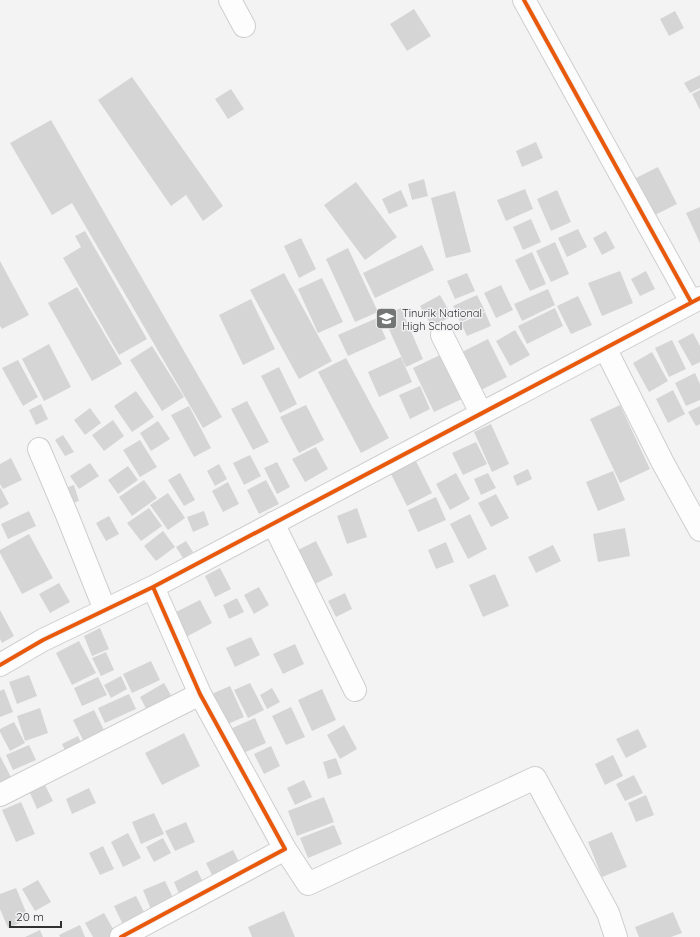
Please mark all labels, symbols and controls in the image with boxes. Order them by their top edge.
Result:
school or university icon: Tinurik National High School [374,306,400,332]
place label: Tinurik National High School [402,306,482,333]
scale bar [10,903,61,929]
text: 20 m [16,909,44,924]

